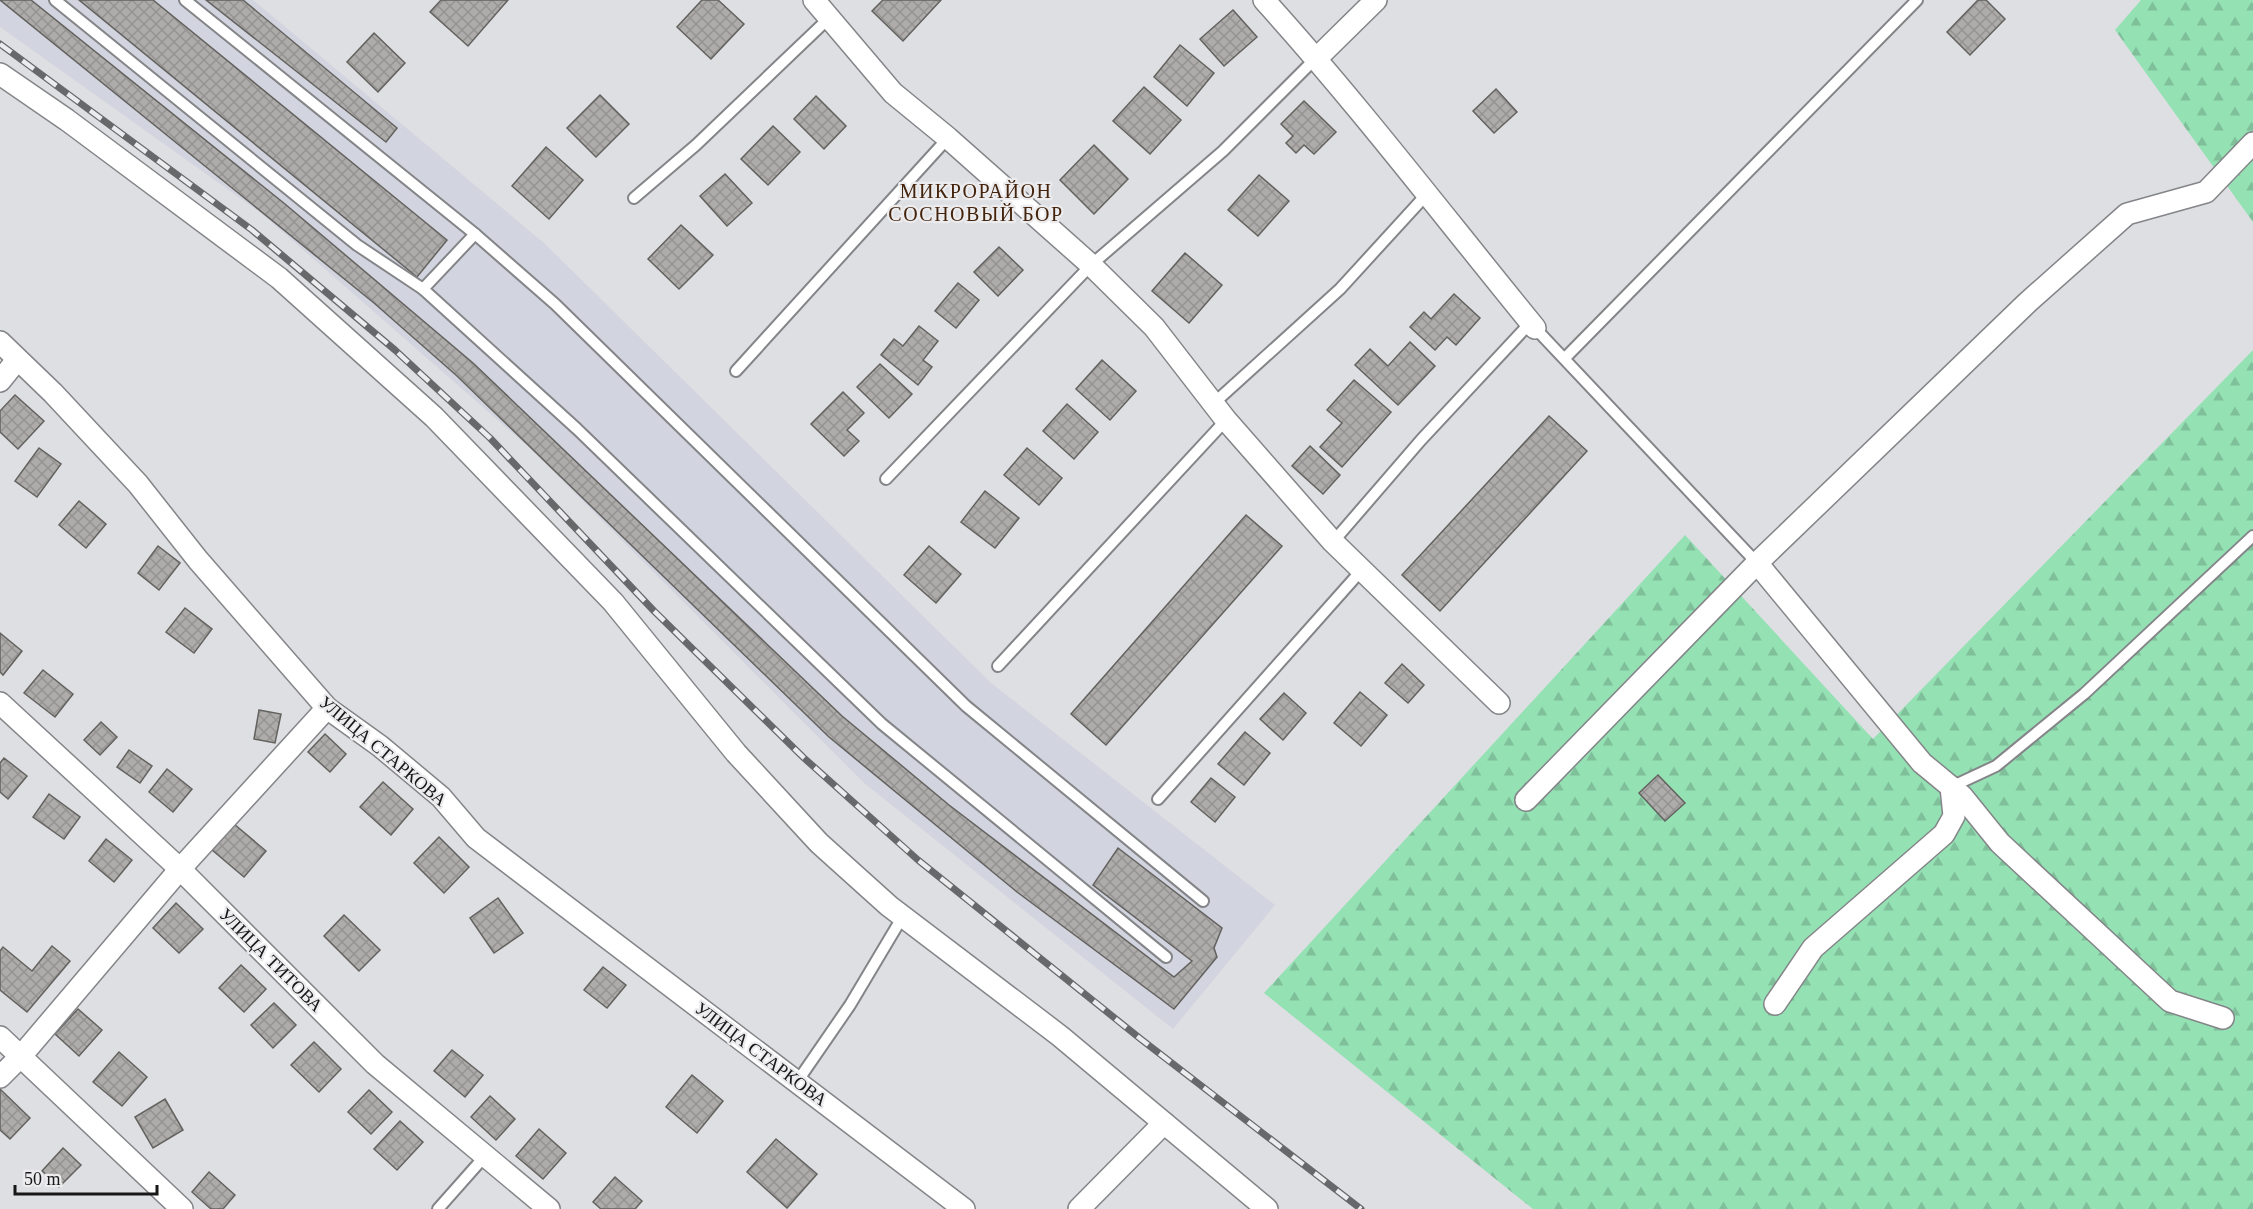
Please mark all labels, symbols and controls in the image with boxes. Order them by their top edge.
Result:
district label: МИКРОРАЙОН СОСНОВЫЙ БОР [888,180,1064,225]
street label: УЛИЦА СТАРКОВА [315,692,451,810]
street label: УЛИЦА ТИТОВА [215,904,327,1016]
street label: УЛИЦА СТАРКОВА [691,998,831,1110]
scale bar [15,1158,158,1196]
text: 50 m [24,1169,61,1189]

